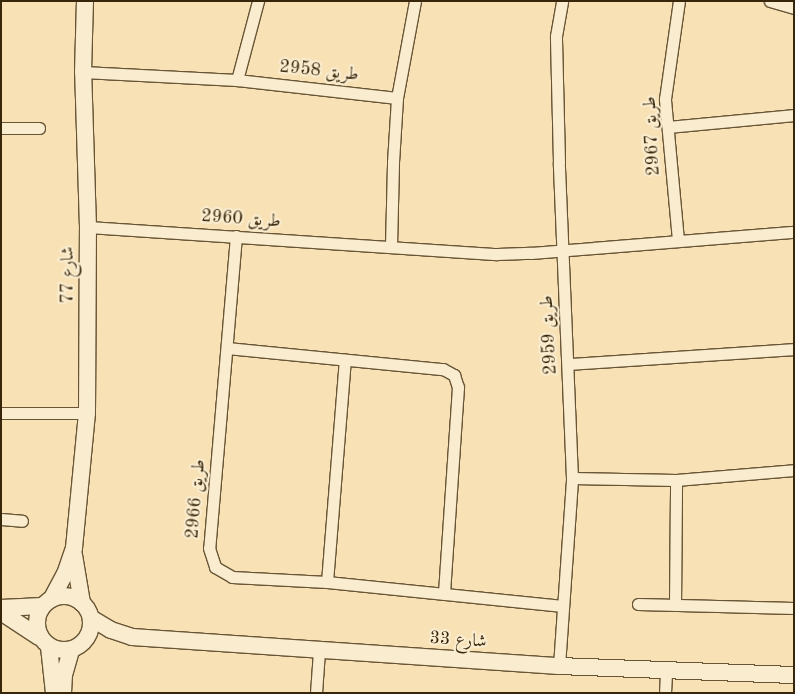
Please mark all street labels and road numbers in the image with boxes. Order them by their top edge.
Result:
street label: طريق 2958 [278,56,360,86]
street label: طريق 2967 [639,96,665,176]
street label: طريق 2960 [200,205,282,233]
street label: شارع 77 [57,246,79,304]
street label: طريق 2959 [536,295,562,375]
street label: طريق 2966 [182,458,210,540]
street label: شارع 33 [429,627,487,653]

